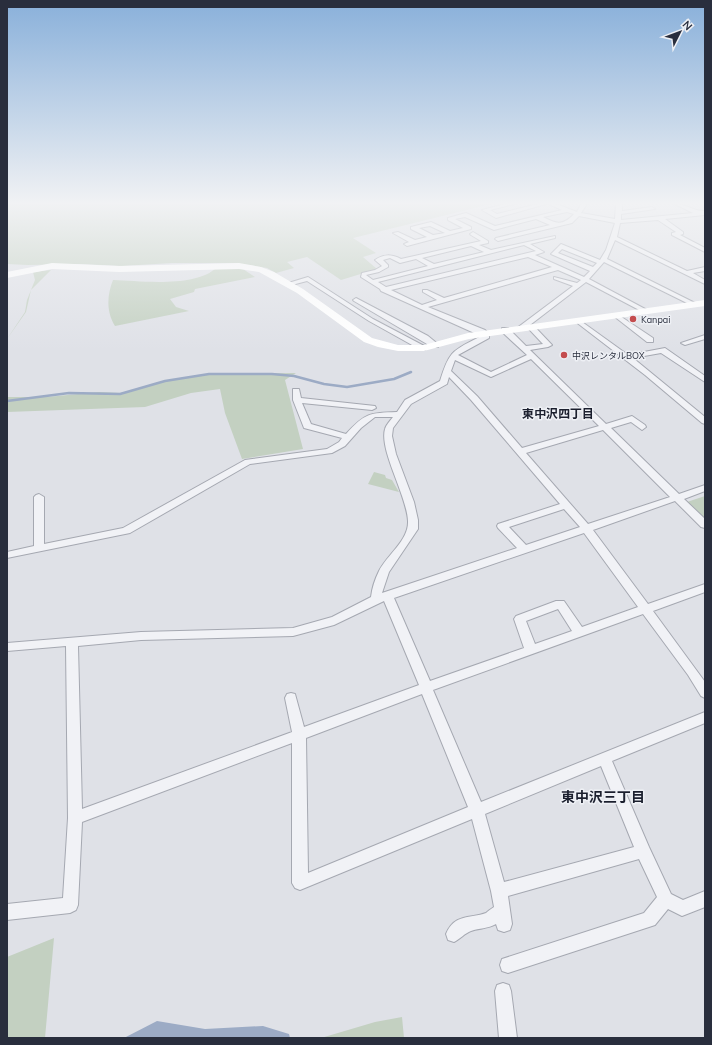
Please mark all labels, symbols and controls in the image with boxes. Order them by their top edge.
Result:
north arrow [660,12,700,52]
text: N [679,18,695,33]
marker: Kanpai [628,314,638,324]
place label: Kanpai [641,314,670,325]
marker: 中沢レンタルBOX [559,350,569,360]
place label: 中沢レンタルBOX [572,350,645,361]
district label: 東中沢四丁目 [522,406,594,421]
district label: 東中沢三丁目 [561,788,645,806]

